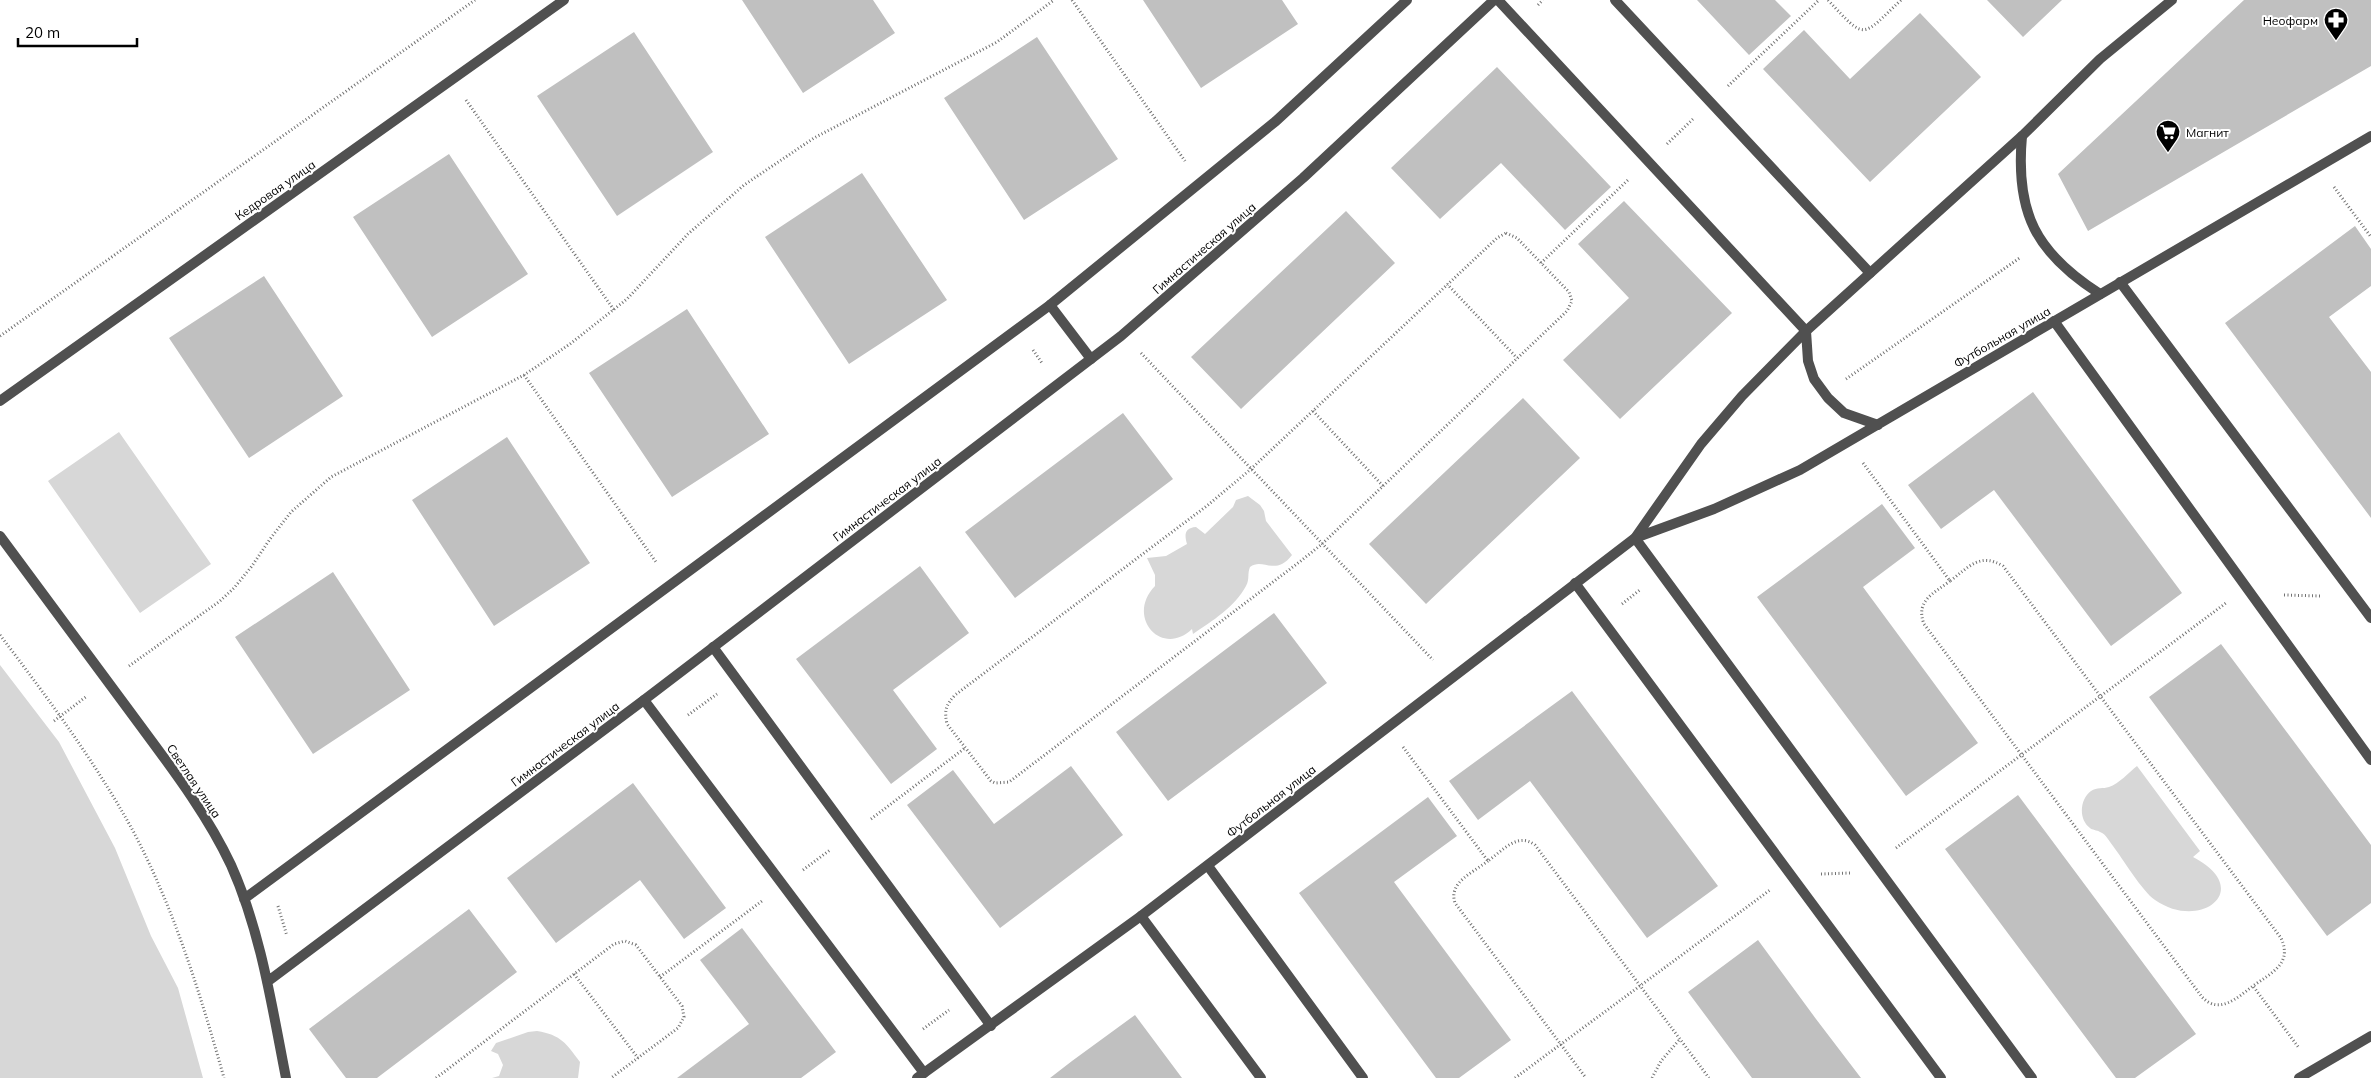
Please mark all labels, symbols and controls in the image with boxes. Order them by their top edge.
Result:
pharmacy icon: Неофарм [2323,7,2349,41]
place label: Неофарм [2263,13,2318,28]
scale bar [18,15,136,47]
text: 20 m [25,23,60,42]
supermarket icon: Магнит [2155,119,2181,153]
place label: Магнит [2186,125,2229,140]
street label: Кедровая улица [232,157,318,223]
street label: Гимнастическая улица [1149,199,1259,297]
street label: Футбольная улица [1951,303,2053,371]
street label: Гимнастическая улица [830,453,944,545]
street label: Гимнастическая улица [508,698,622,790]
street label: Светлая улица [164,741,224,821]
street label: Футбольная улица [1223,762,1319,840]

